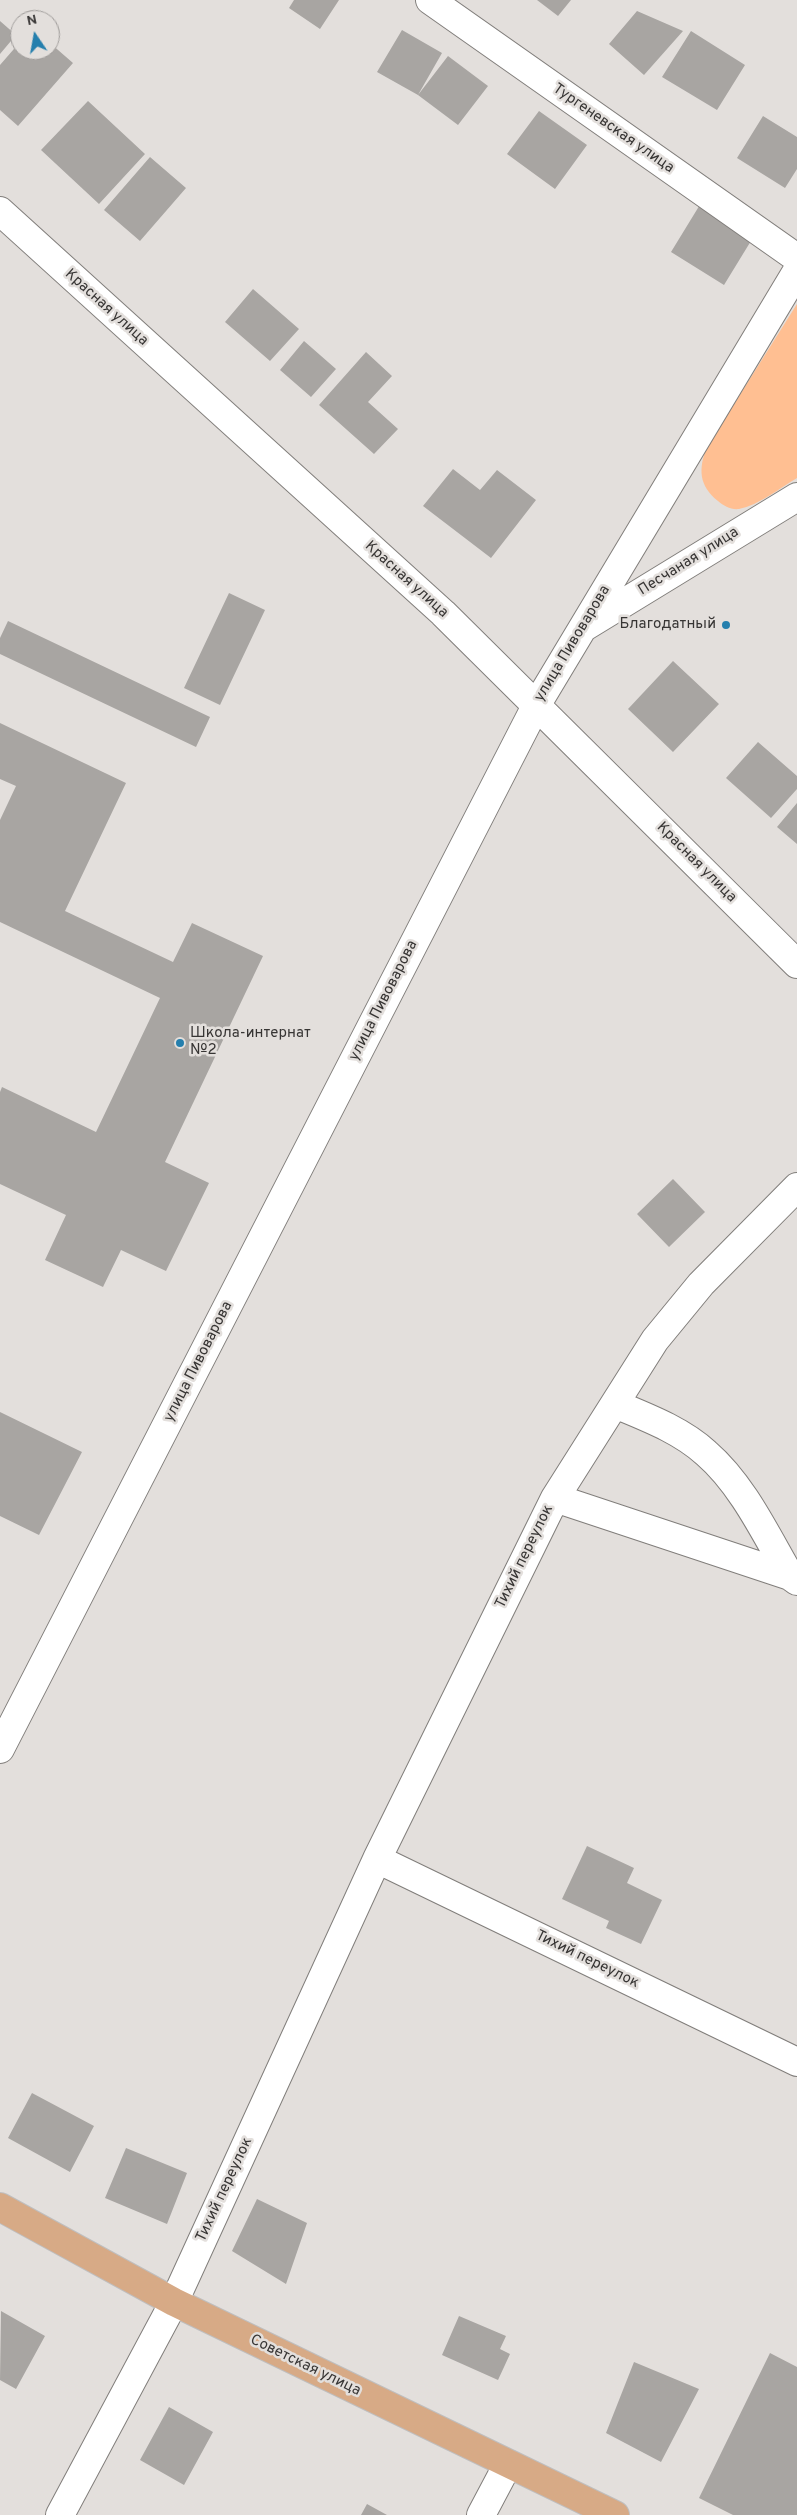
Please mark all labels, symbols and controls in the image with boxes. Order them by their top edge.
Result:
north arrow [10,10,60,60]
text: N [25,11,39,30]
street label: Тургеневская улица [549,80,677,178]
street label: Красная улица [61,266,151,350]
street label: Песчаная улица [636,524,742,600]
street label: Красная улица [361,538,451,622]
street label: улица Пивоварова [531,583,615,705]
place label: Благодатный [619,616,716,634]
marker: Благодатный [720,619,732,631]
street label: Красная улица [652,819,740,907]
street label: улица Пивоварова [346,938,422,1064]
place label: Школа-интернат №2 [190,1025,311,1060]
marker: Школа-интернат №2 [174,1037,186,1049]
street label: улица Пивоварова [161,1299,237,1425]
street label: Тихий переулок [492,1502,558,1612]
street label: Тихий переулок [532,1927,642,1993]
street label: Тихий переулок [193,2135,257,2245]
street label: Советская улица [247,2331,363,2401]

